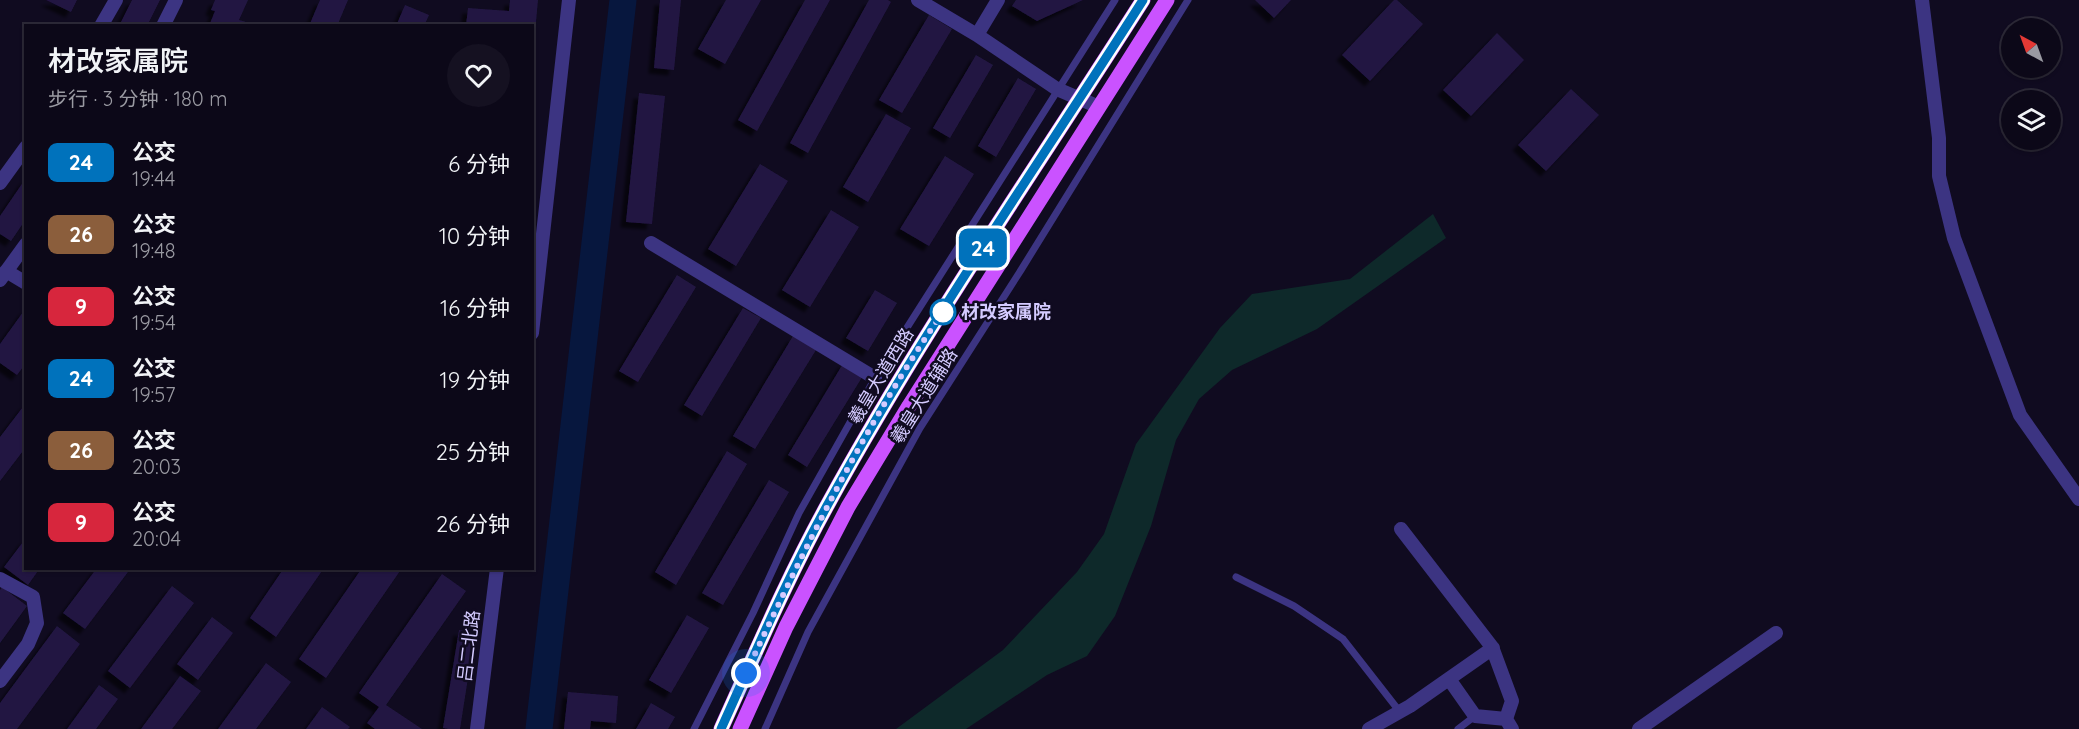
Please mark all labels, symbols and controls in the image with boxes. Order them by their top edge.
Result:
north arrow [2001,18,2061,78]
map controls [2001,18,2061,150]
text: 材改家属院 [48,43,188,78]
button: heart [447,44,510,107]
text: 步行 · 3 分钟 · 180 m [48,86,227,111]
button: layers [2001,90,2061,150]
text: 公交 [132,138,176,166]
text: 24 [69,149,93,175]
text: 6 分钟 [448,150,510,178]
text: 19:44 [132,166,175,191]
text: 公交 [132,210,176,238]
text: 26 [69,221,93,247]
text: 10 分钟 [439,222,510,250]
line badge: 24 [956,228,1010,268]
text: 24 [971,235,995,261]
text: 19:48 [132,238,176,263]
text: 公交 [132,282,176,310]
text: 9 [75,293,87,319]
text: 16 分钟 [440,294,510,322]
marker: 材改家属院 [930,299,956,325]
place label: 材改家属院 [961,300,1051,323]
text: 19:54 [132,310,176,335]
street label: 羲皇大道西路 [843,324,918,428]
street label: 羲皇大道辅路 [885,344,962,448]
text: 公交 [132,354,176,382]
text: 24 [69,365,93,391]
text: 19 分钟 [440,366,510,394]
text: 19:57 [132,382,175,407]
text: 公交 [132,426,176,454]
text: 26 [69,437,93,463]
text: 25 分钟 [436,438,510,466]
text: 20:03 [132,454,181,479]
text: 公交 [132,498,176,526]
text: 9 [75,509,87,535]
text: 26 分钟 [436,510,510,538]
text: 20:04 [132,526,181,551]
street label: 吕二北路 [453,609,484,683]
your location [731,658,761,688]

